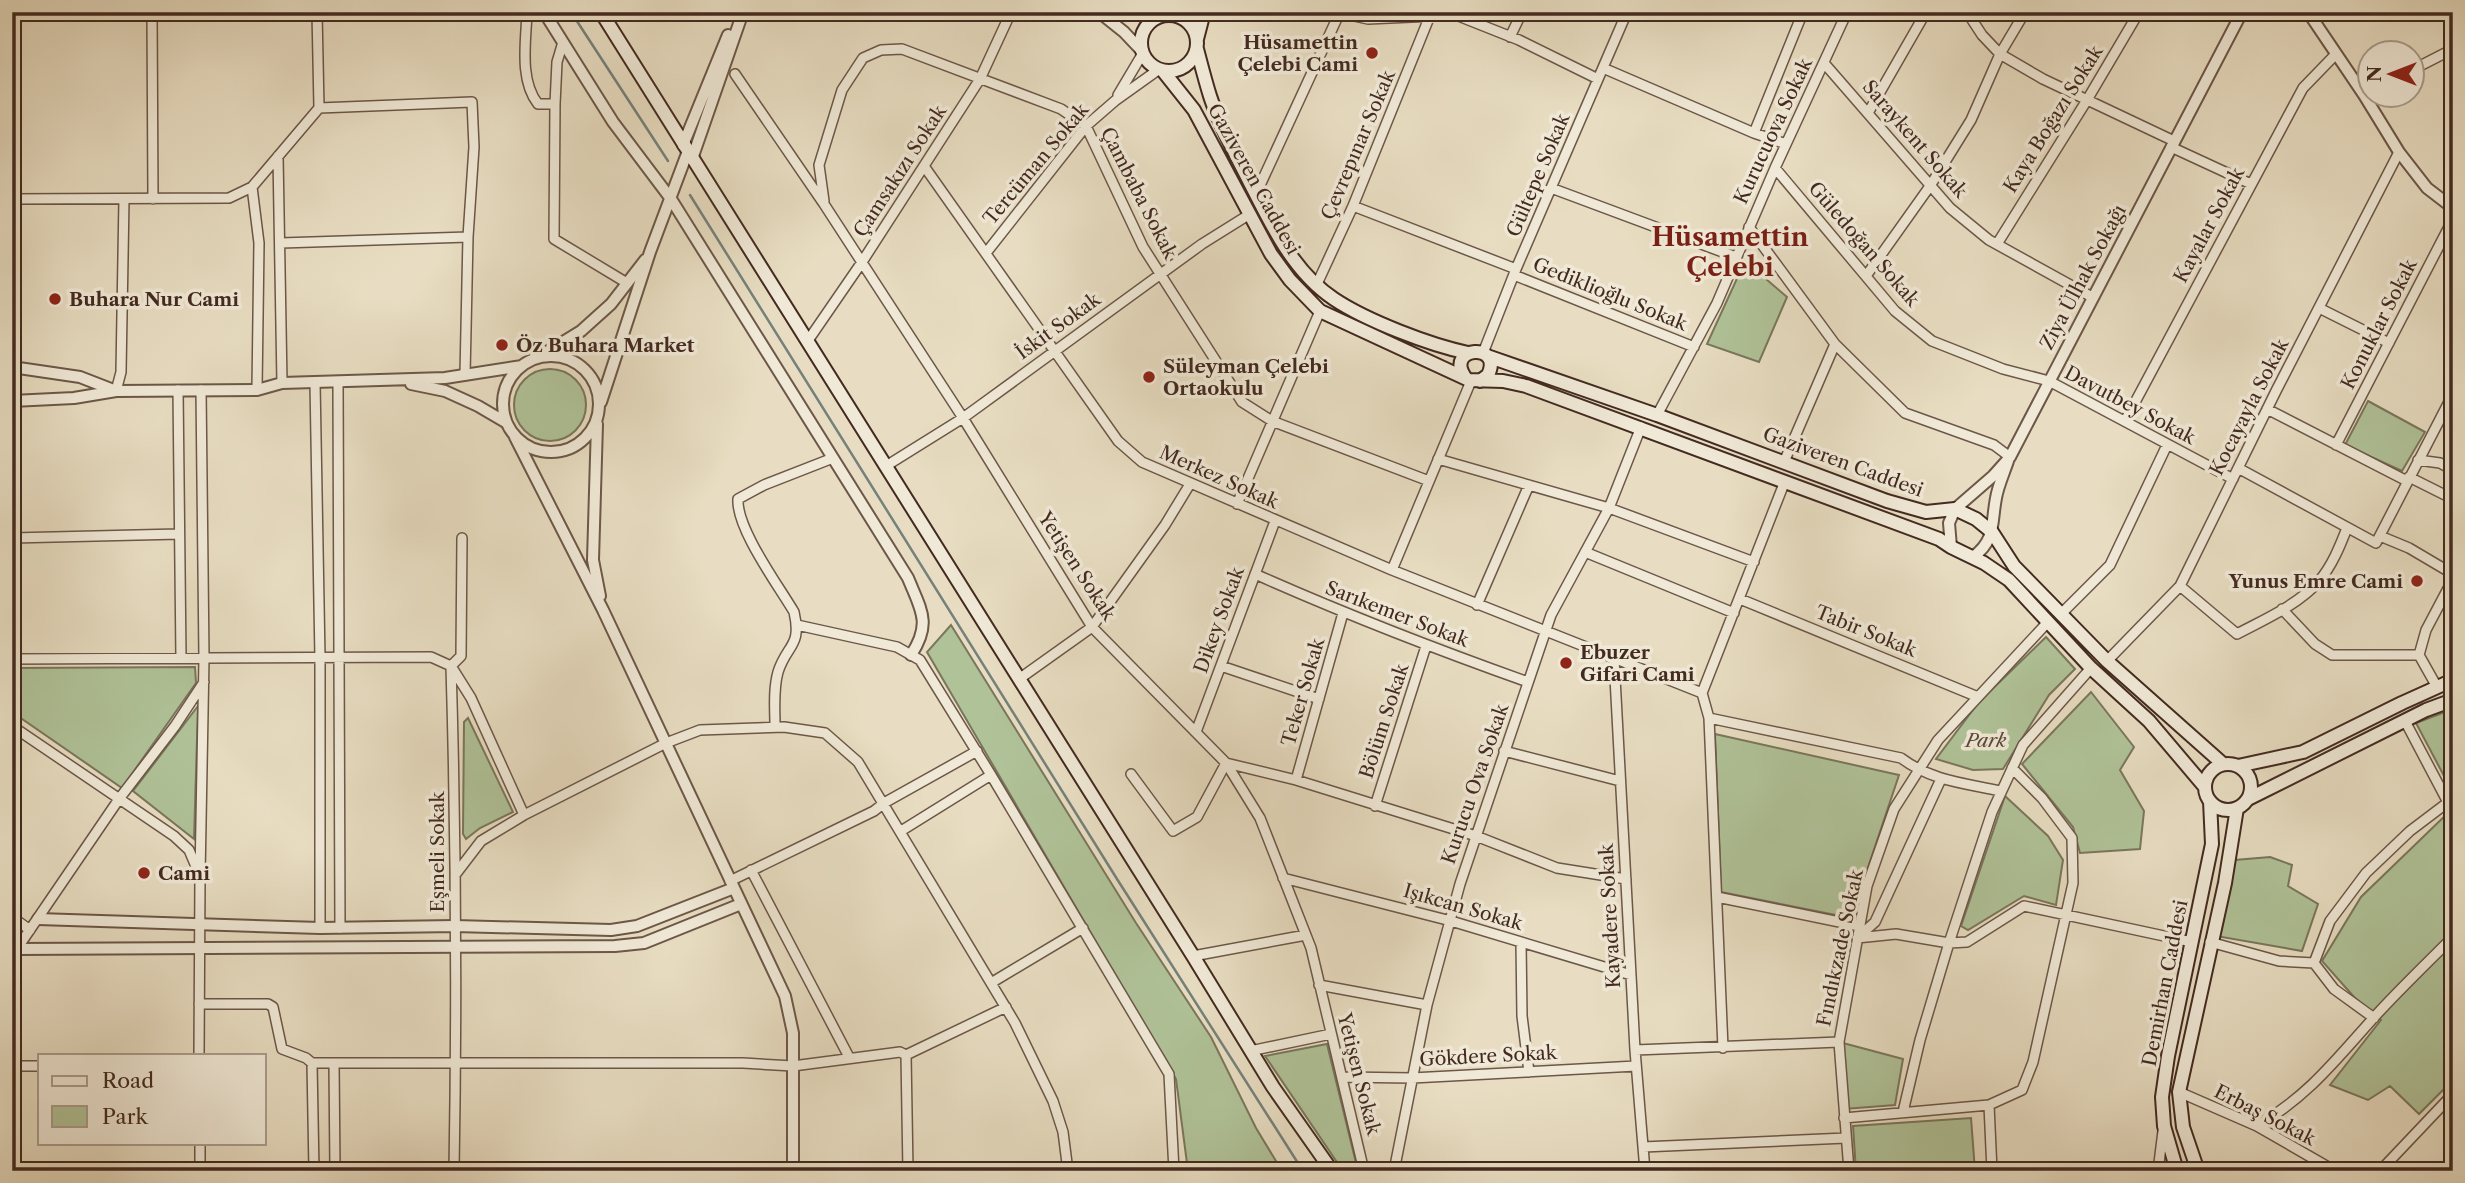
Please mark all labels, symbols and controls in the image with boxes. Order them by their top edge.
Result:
place label: Hüsamettin Çelebi Cami [1237,31,1358,76]
north arrow [2356,38,2426,108]
street label: Kaya Boğazı Sokak [1998,40,2108,197]
marker: Hüsamettin Çelebi Cami [1364,45,1380,61]
street label: Kurucuova Sokak [1729,54,1817,208]
street label: Çevrepınar Sokak [1316,66,1400,223]
text: N [2363,66,2386,82]
street label: Saraykent Sokak [1858,75,1973,203]
street label: Tercüman Sokak [979,98,1094,229]
street label: Çamsakızı Sokak [849,100,952,241]
street label: Gaziveren Caddesi [1203,100,1305,259]
street label: Gültepe Sokak [1502,109,1575,240]
street label: Çambaba Sokak [1096,123,1183,264]
street label: Kayalar Sokak [2169,162,2250,287]
street label: Güledoğan Sokak [1804,177,1925,312]
street label: Ziya Ülhak Sokağı [2035,201,2131,353]
district label: Hüsamettin Çelebi [1651,221,1809,283]
street label: Gediklioğlu Sokak [1530,253,1691,336]
street label: Konuklar Sokak [2336,254,2422,393]
street label: İskit Sokak [1011,287,1105,364]
place label: Buhara Nur Cami [69,288,239,311]
marker: Buhara Nur Cami [47,291,63,307]
place label: Öz Buhara Market [516,334,695,357]
street label: Kocayayla Sokak [2205,334,2294,479]
marker: Öz Buhara Market [494,337,510,353]
place label: Süleyman Çelebi Ortaokulu [1163,355,1329,400]
street label: Davutbey Sokak [2061,361,2200,450]
marker: Süleyman Çelebi Ortaokulu [1141,369,1157,385]
street label: Gaziveren Caddesi [1760,422,1927,502]
street label: Merkez Sokak [1156,441,1283,514]
street label: Yetişen Sokak [1033,507,1121,626]
street label: Dikey Sokak [1189,563,1249,676]
place label: Yunus Emre Cami [2228,570,2403,593]
marker: Yunus Emre Cami [2409,573,2425,589]
street label: Sarıkemer Sokak [1322,576,1473,652]
street label: Tabir Sokak [1812,600,1921,662]
street label: Teker Sokak [1277,634,1330,749]
place label: Ebuzer Gifari Cami [1580,641,1695,686]
marker: Ebuzer Gifari Cami [1558,655,1574,671]
street label: Bölüm Sokak [1355,660,1414,781]
street label: Kurucu Ova Sokak [1437,700,1514,867]
park label: Park [1964,729,2007,752]
street label: Eşmeli Sokak [426,791,449,912]
street label: Kayadere Sokak [1595,842,1625,989]
place label: Cami [158,862,210,885]
marker: Cami [136,865,152,881]
street label: Fındıkzade Sokak [1812,866,1868,1029]
street label: Işıkcan Sokak [1401,879,1526,935]
street label: Demirhan Caddesi [2138,898,2192,1068]
street label: Yetişen Sokak [1332,1010,1386,1138]
street label: Gökdere Sokak [1419,1041,1558,1071]
legend [38,1054,266,1144]
text: Road [102,1068,154,1093]
street label: Erbaş Sokak [2211,1080,2320,1151]
text: Park [102,1104,148,1129]

